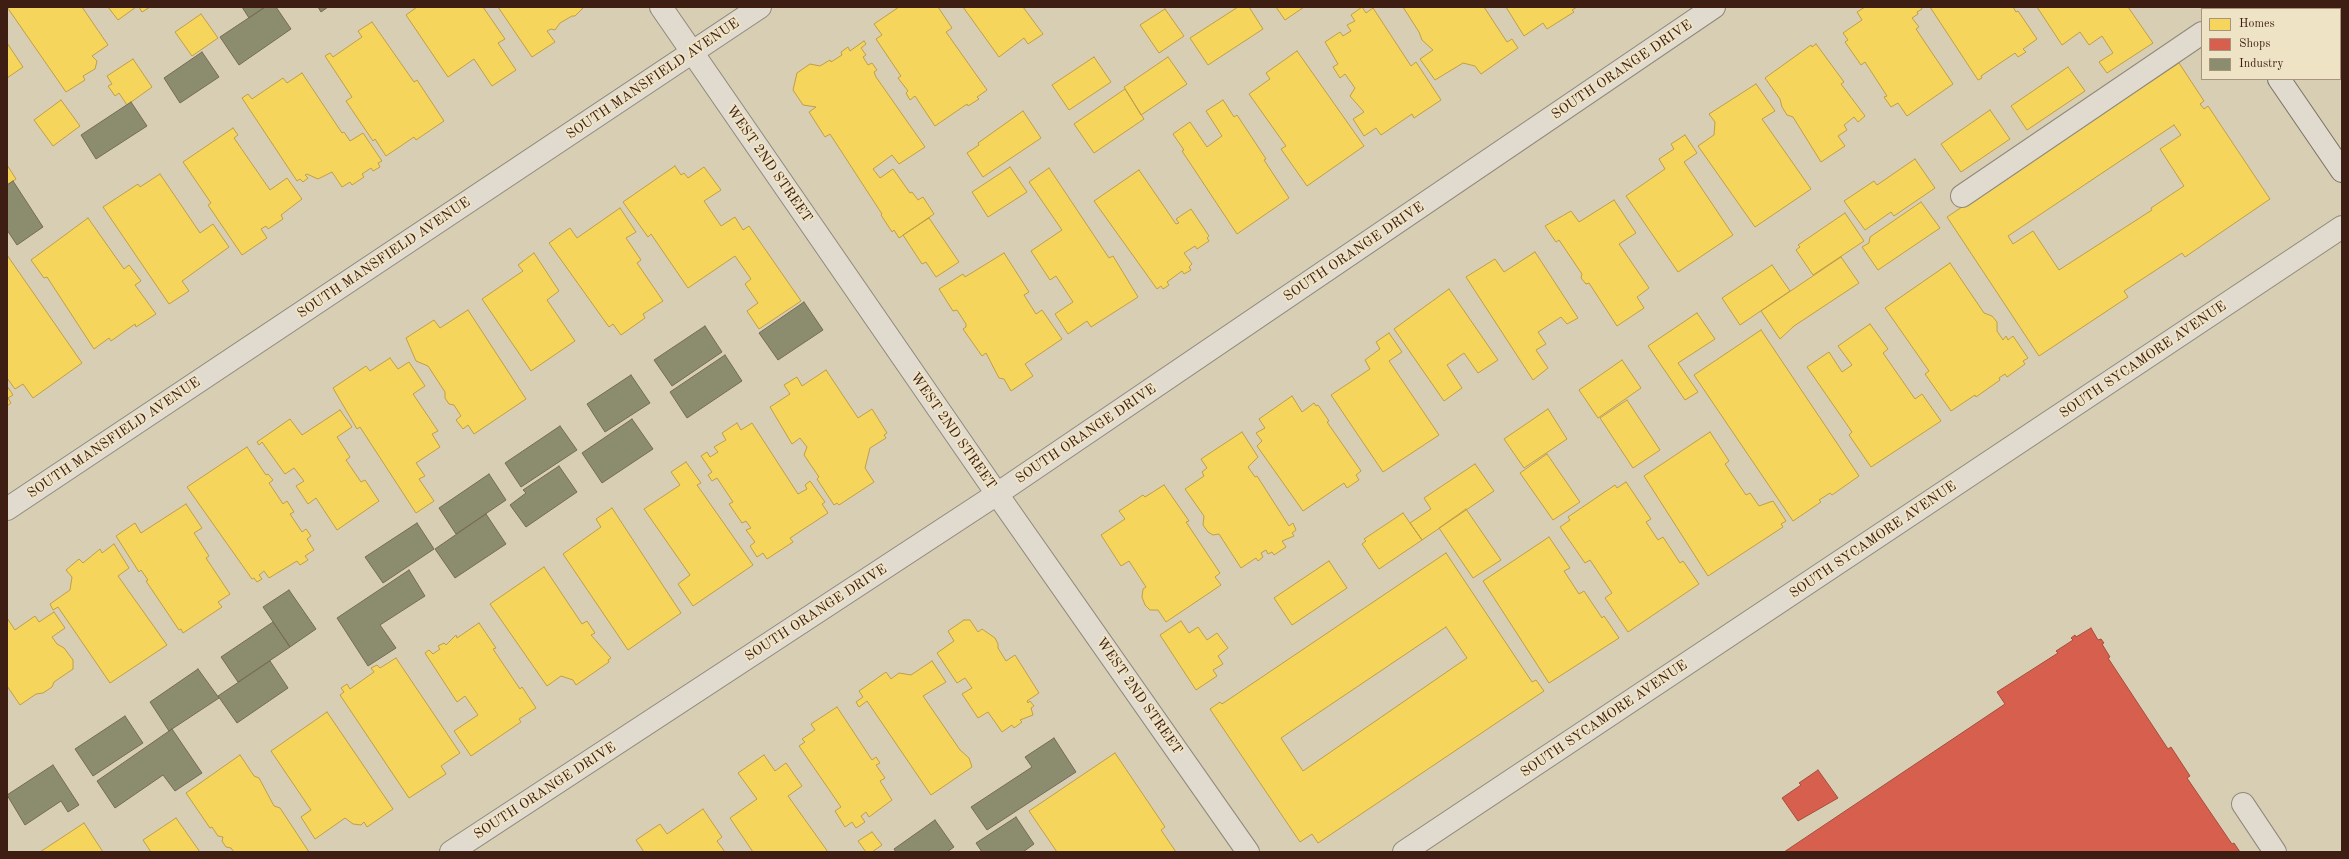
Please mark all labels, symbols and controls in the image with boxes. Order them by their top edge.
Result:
legend [2201,8,2341,80]
street label: SOUTH MANSFIELD AVENUE [563,15,743,143]
street label: SOUTH ORANGE DRIVE [1549,17,1695,123]
text: Homes [2239,18,2275,30]
text: Shops [2239,38,2270,50]
text: Industry [2239,58,2284,70]
street label: WEST 2ND STREET [722,102,816,226]
street label: SOUTH MANSFIELD AVENUE [294,194,474,322]
street label: SOUTH ORANGE DRIVE [1281,199,1427,305]
street label: SOUTH SYCAMORE AVENUE [2056,298,2230,422]
street label: WEST 2ND STREET [906,369,1000,493]
street label: SOUTH MANSFIELD AVENUE [24,374,204,502]
street label: SOUTH ORANGE DRIVE [1013,381,1159,487]
street label: SOUTH SYCAMORE AVENUE [1786,478,1960,602]
street label: SOUTH ORANGE DRIVE [742,561,890,665]
street label: WEST 2ND STREET [1092,634,1186,758]
street label: SOUTH SYCAMORE AVENUE [1517,657,1691,781]
street label: SOUTH ORANGE DRIVE [471,739,619,843]

